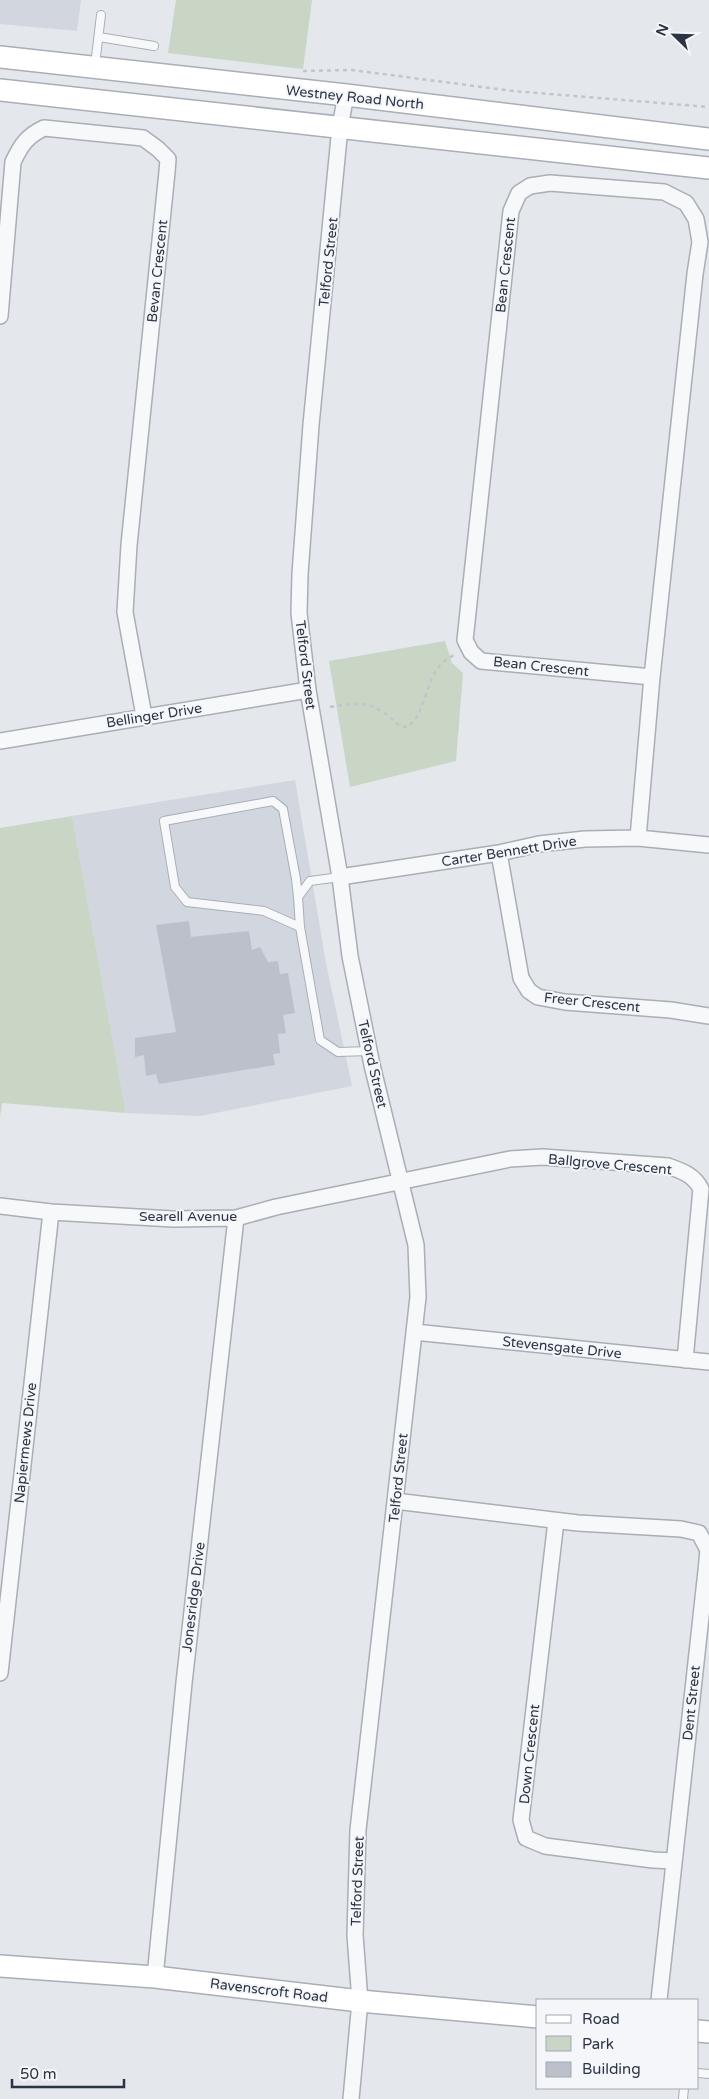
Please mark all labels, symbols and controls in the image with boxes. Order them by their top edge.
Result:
north arrow [649,10,699,60]
text: N [652,22,673,39]
street label: Westney Road North [285,82,425,113]
street label: Telford Street [315,216,342,308]
street label: Bean Crescent [492,216,519,314]
street label: Bevan Crescent [144,218,171,323]
street label: Telford Street [292,619,320,711]
street label: Bean Crescent [492,653,590,680]
street label: Bellinger Drive [105,700,203,731]
street label: Carter Bennett Drive [440,832,578,871]
street label: Freer Crescent [543,989,642,1016]
street label: Telford Street [354,1018,391,1111]
street label: Ballgrove Crescent [547,1151,673,1178]
street label: Searell Avenue [139,1208,237,1225]
street label: Stevensgate Drive [502,1333,622,1362]
street label: Napiermews Drive [11,1382,40,1504]
street label: Telford Street [385,1432,412,1524]
street label: Jonesridge Drive [178,1541,209,1653]
street label: Dent Street [679,1664,704,1741]
street label: Down Crescent [516,1703,543,1805]
street label: Telford Street [347,1835,368,1926]
street label: Ravenscroft Road [209,1975,329,2006]
legend [536,1999,699,2089]
text: Road [582,2010,620,2028]
text: Park [582,2035,614,2053]
scale bar [12,2056,125,2088]
text: Building [582,2060,641,2078]
text: 50 m [20,2065,57,2083]

